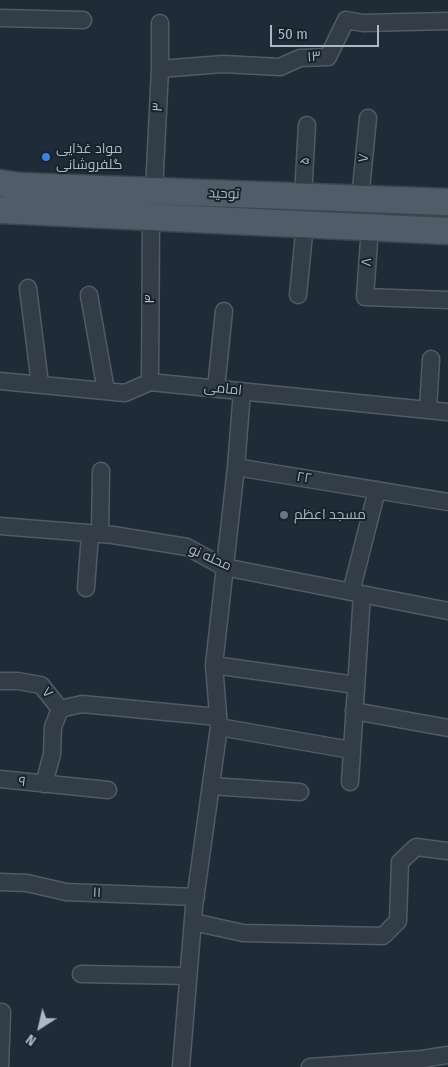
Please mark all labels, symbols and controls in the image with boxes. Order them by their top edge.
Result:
scale bar [273,15,382,47]
text: 50 m [278,25,308,43]
street label: ۱۳ [307,48,321,66]
street label: ۳ [149,102,167,112]
place label: مواد غذایی گلفروشانی [56,141,123,174]
marker: مواد غذایی گلفروشانی [40,151,52,163]
street label: ۷ [355,153,373,163]
street label: ۵ [296,157,314,165]
street label: توحید [208,185,240,203]
street label: ۸ [358,257,376,267]
street label: ۴ [142,294,158,304]
street label: امامی [203,379,243,399]
street label: ۲۲ [295,469,313,487]
place label: مسجد اعظم [294,507,366,523]
marker: مسجد اعظم [278,509,290,521]
street label: محله نو [186,541,234,575]
street label: ۷ [38,684,56,702]
street label: ۹ [17,773,27,791]
street label: ۱۱ [92,884,102,902]
north arrow [15,1002,65,1052]
text: N [23,1030,39,1049]

